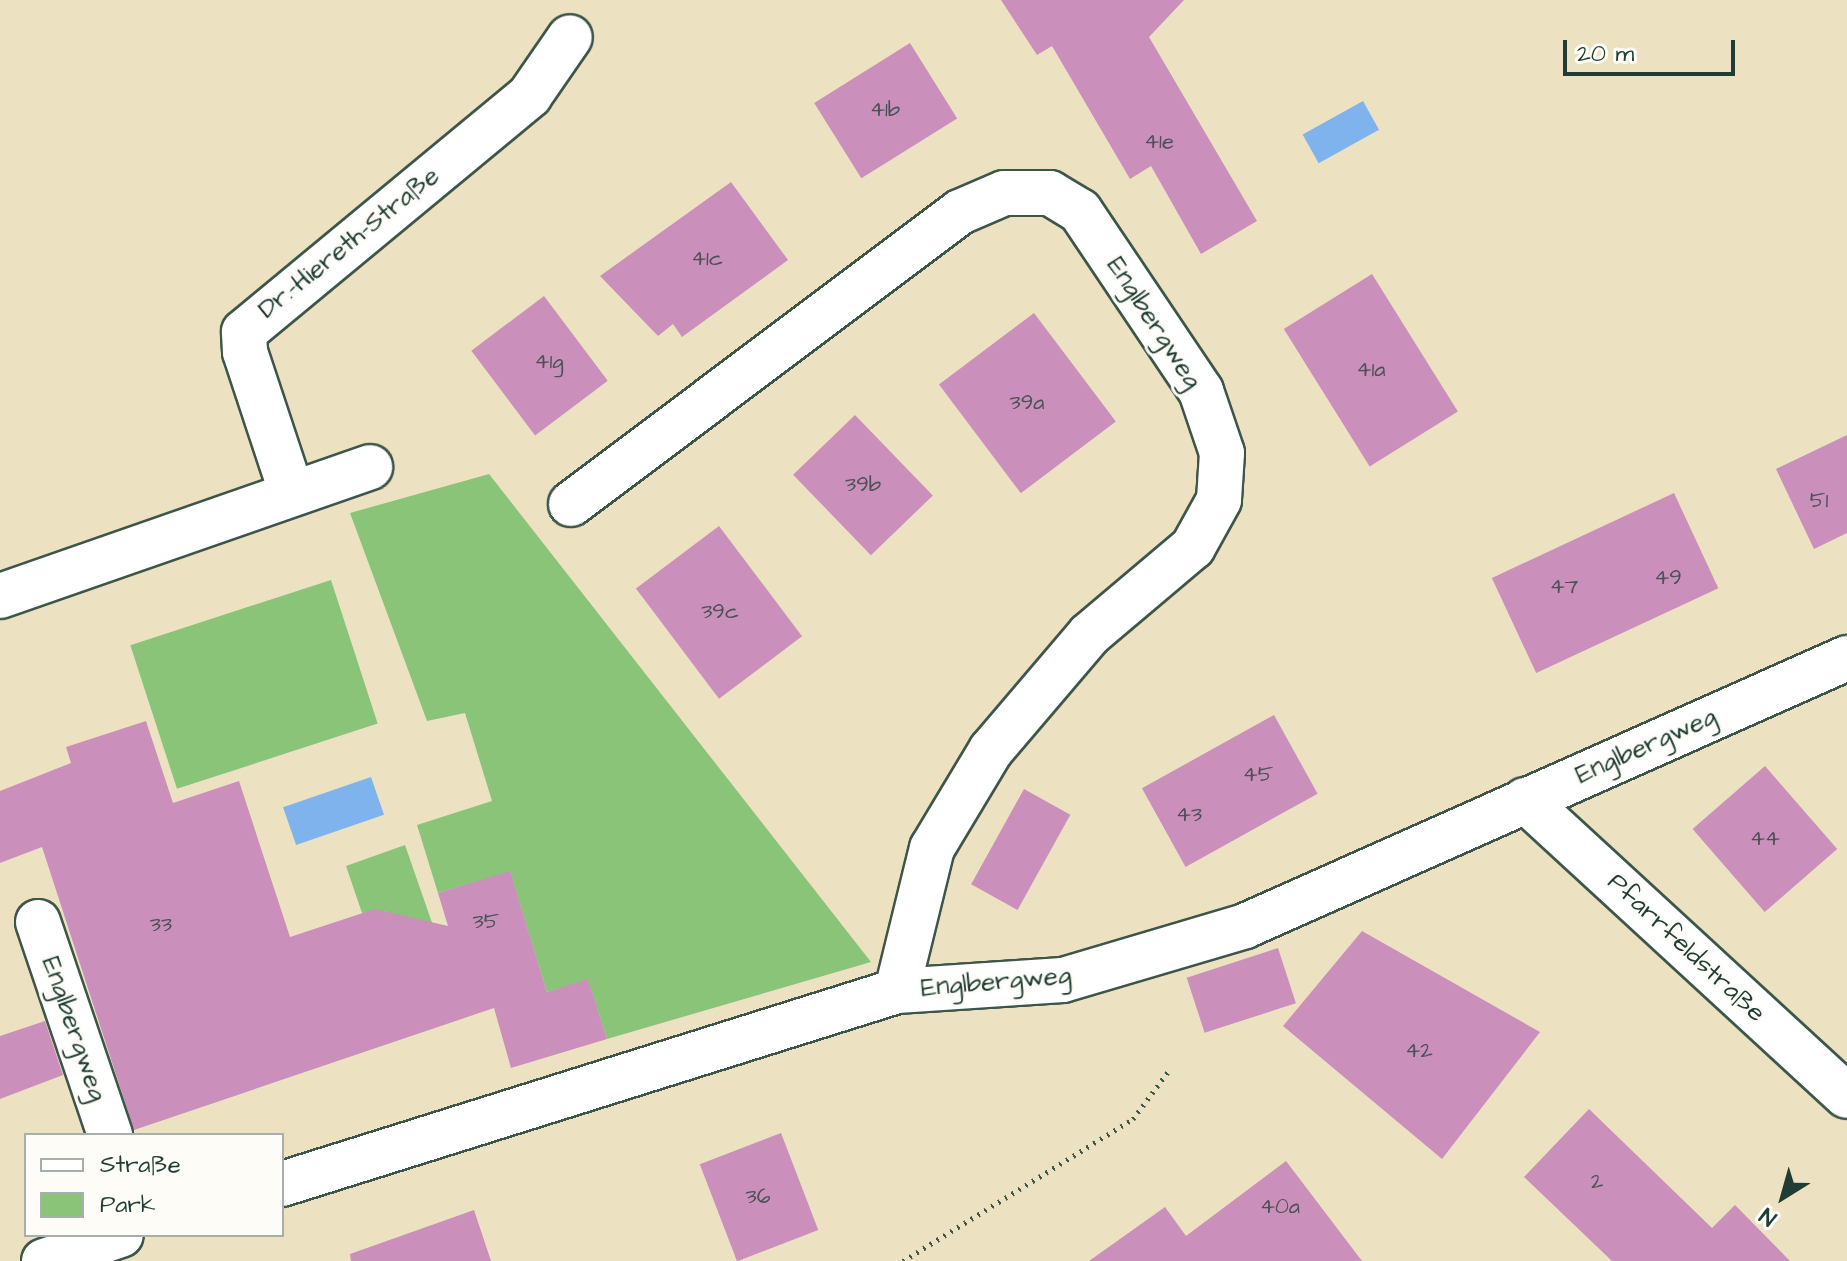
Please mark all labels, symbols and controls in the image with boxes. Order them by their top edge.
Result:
scale bar [1567,24,1739,74]
text: 20 m [1577,37,1634,71]
house number: 41b [870,97,900,123]
house number: 41e [1144,129,1174,155]
street label: Dr.-Hiereth-Straße [252,160,446,326]
house number: 41c [691,246,723,272]
street label: Englbergweg [1100,251,1208,395]
house number: 41g [534,349,564,375]
house number: 41a [1357,357,1385,383]
house number: 39a [1010,390,1044,416]
house number: 39b [845,472,881,498]
house number: 51 [1810,488,1828,514]
house number: 49 [1654,565,1682,591]
house number: 47 [1550,574,1578,600]
house number: 39c [701,599,739,625]
street label: Englbergweg [1571,701,1721,791]
house number: 45 [1243,762,1273,788]
house number: 43 [1176,802,1202,828]
house number: 44 [1750,826,1780,852]
street label: Pfarrfeldstraße [1601,867,1771,1029]
house number: 35 [473,909,499,935]
house number: 33 [150,912,172,938]
street label: Englbergweg [35,953,113,1105]
street label: Englbergweg [920,960,1072,1004]
house number: 42 [1405,1038,1433,1064]
legend [24,1133,284,1237]
text: Straße [100,1148,181,1182]
north arrow [1743,1157,1823,1237]
house number: 2 [1591,1169,1603,1195]
house number: 36 [746,1184,770,1210]
text: Park [100,1188,156,1222]
house number: 40a [1260,1194,1300,1220]
text: N [1753,1200,1783,1233]

